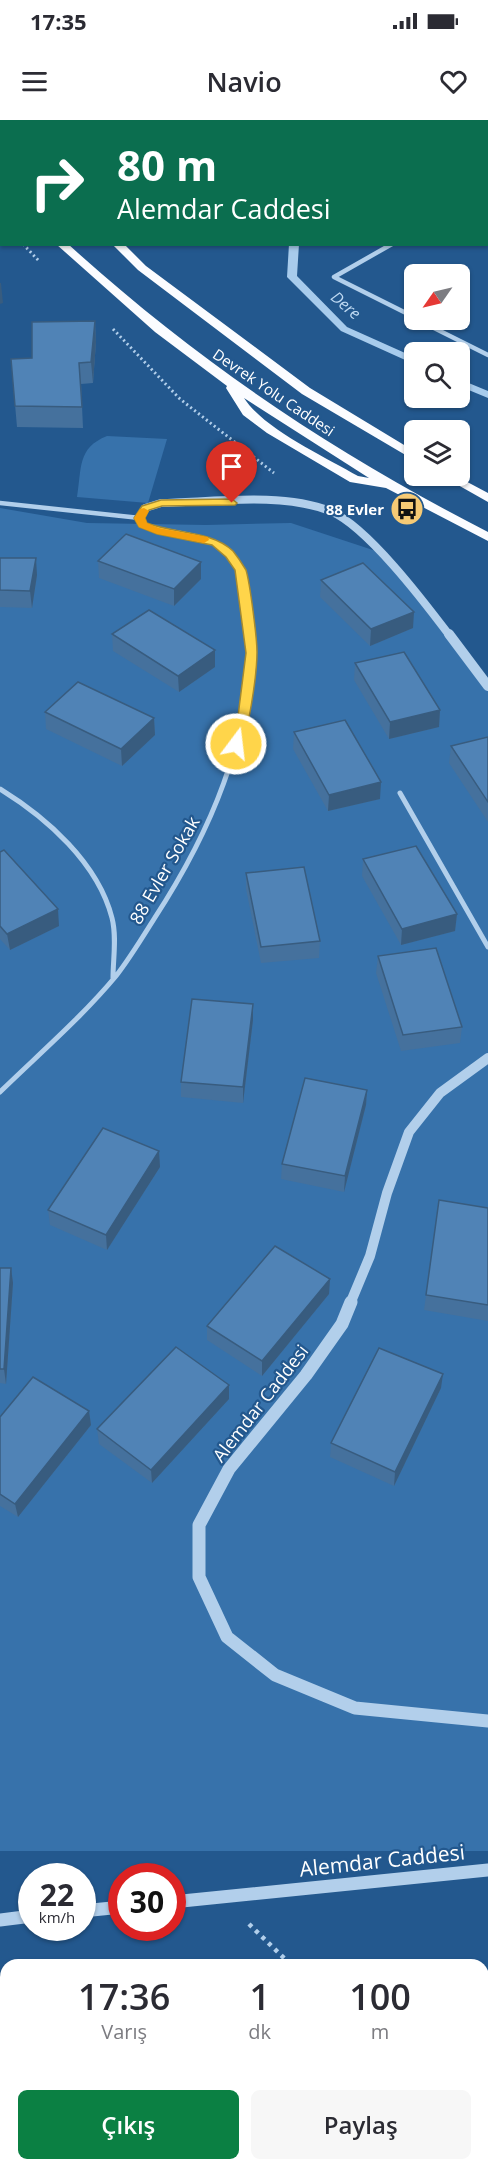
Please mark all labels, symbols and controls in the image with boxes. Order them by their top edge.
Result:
text: 17:35 [30,6,87,36]
text: Navio [206,63,282,100]
icon: menu [18,65,51,98]
icon: heart [437,65,470,98]
text: 80 m [117,136,217,193]
icon: right [18,144,96,222]
text: Alemdar Caddesi [117,190,331,227]
north arrow [404,264,470,330]
map controls [404,264,470,486]
water label: Dere [326,286,366,324]
button: search [404,342,470,408]
street label: Devrek Yolu Caddesi [209,344,339,440]
button: layers [404,420,470,486]
pin [206,441,257,503]
icon: arrive [215,450,248,483]
bus stop icon: 88 Evler [389,491,425,527]
place label: 88 Evler [326,499,384,519]
position arrow [204,712,268,776]
street label: 88 Evler Sokak [123,811,205,928]
street label: Alemdar Caddesi [207,1340,313,1466]
street label: Alemdar Caddesi [298,1837,466,1883]
speed limit sign: 30 [108,1863,186,1941]
text: 22 [40,1874,74,1915]
text: km/h [39,1907,75,1927]
text: 17:36 [78,1972,170,2021]
text: 1 [249,1972,270,2021]
text: 100 [349,1972,411,2021]
text: Varış [101,2018,147,2045]
text: dk [248,2018,271,2045]
text: m [371,2018,389,2045]
button: Çıkış [18,2090,239,2159]
button: Paylaş [251,2090,471,2159]

